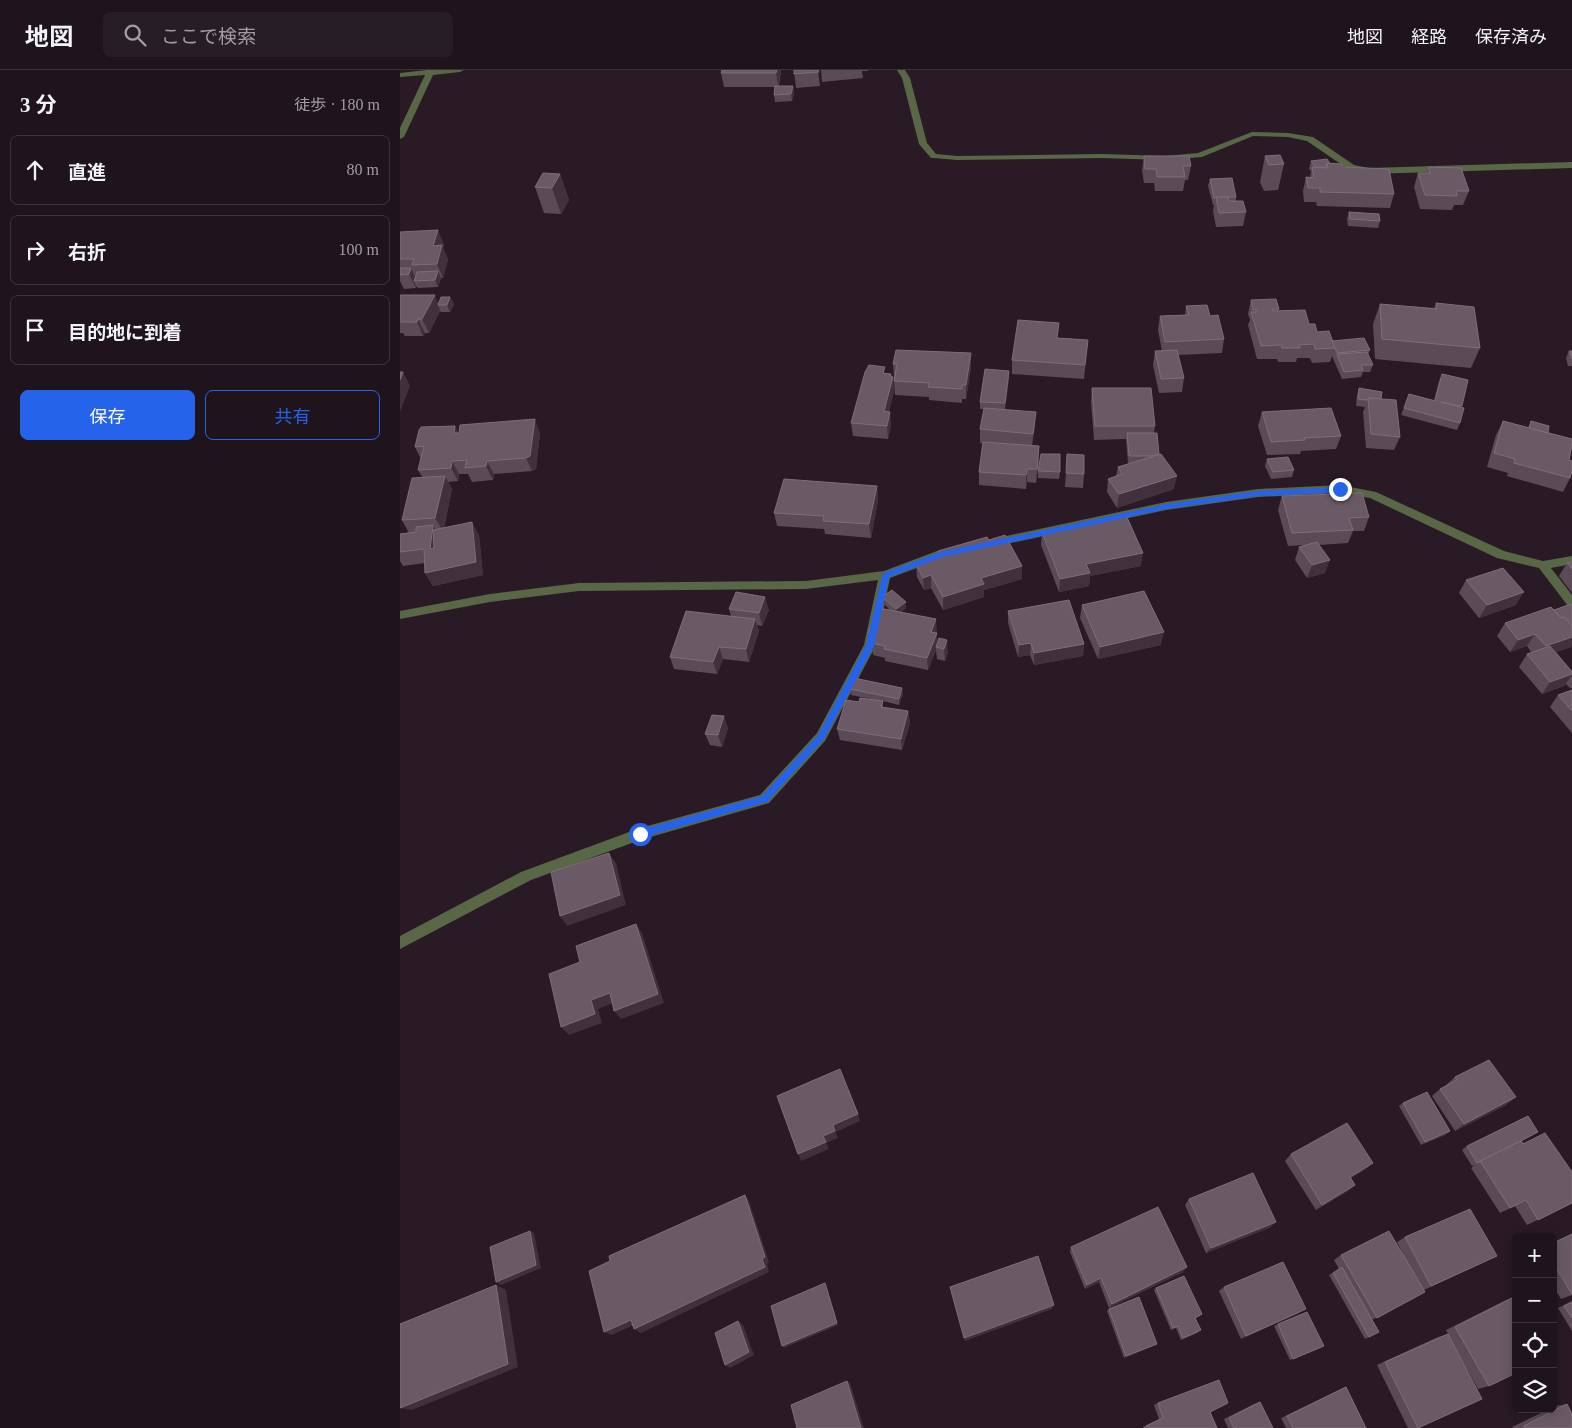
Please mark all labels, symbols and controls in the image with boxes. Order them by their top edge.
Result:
search box [103,12,453,57]
icon: search [121,21,149,49]
text: 地図 [25,24,73,50]
text: ここで検索 [161,26,256,47]
text: 地図 [1347,27,1383,47]
text: 経路 [1411,27,1447,47]
text: 保存済み [1475,27,1547,47]
text: 3 分 [20,93,57,117]
text: 徒歩 · 180 m [294,96,380,113]
icon: ahead [21,156,49,184]
text: 80 m [347,161,379,178]
text: 直進 [68,162,106,183]
icon: right [21,236,49,264]
text: 100 m [339,241,379,258]
text: 右折 [68,242,106,263]
icon: arrive [21,316,49,344]
text: 目的地に到着 [68,322,182,343]
button: 保存 [20,390,195,440]
button: 共有 [205,390,380,440]
route end [1329,478,1352,501]
route start [629,823,652,846]
map controls [1512,1233,1557,1413]
button: + [1512,1233,1557,1278]
button: − [1512,1278,1557,1323]
button: locate [1512,1323,1557,1368]
button: layers [1512,1368,1557,1413]

